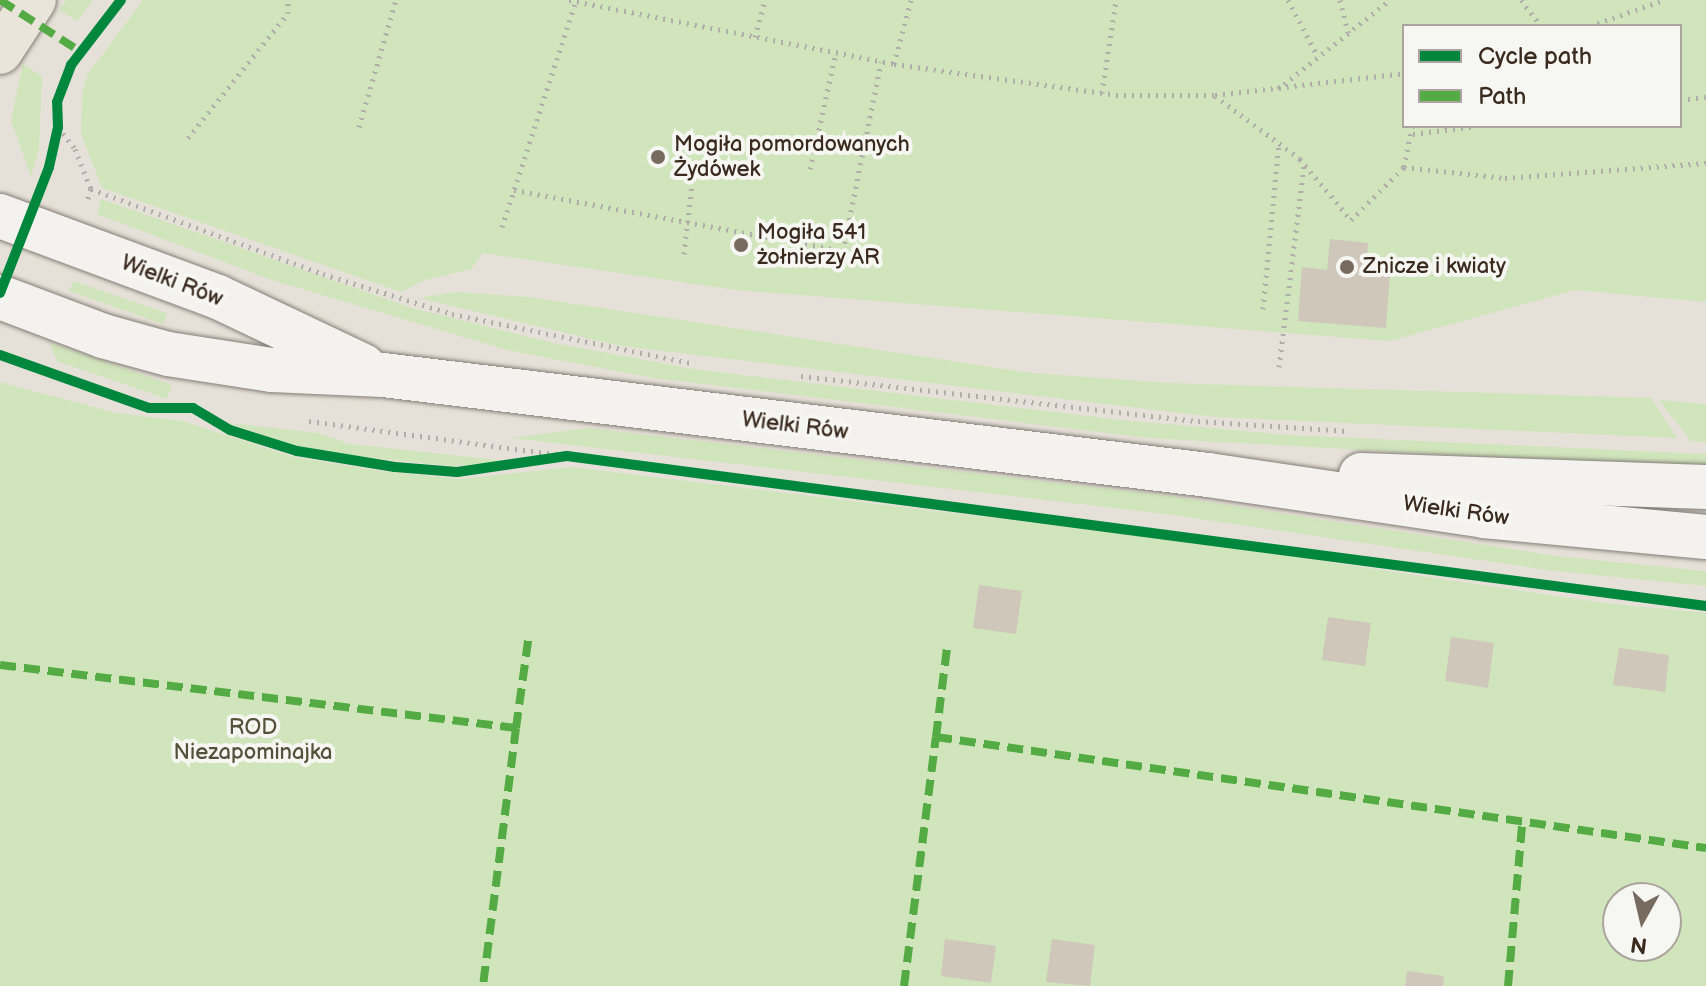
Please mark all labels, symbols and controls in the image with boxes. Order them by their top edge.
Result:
legend [1402,24,1682,128]
text: Cycle path [1478,42,1592,71]
text: Path [1478,82,1526,111]
place label: Mogiła pomordowanych Żydówek [674,131,910,182]
marker: Mogiła pomordowanych Żydówek [649,148,667,166]
place label: Mogiła 541 żołnierzy AR [757,219,881,270]
marker: Mogiła 541 żołnierzy AR [732,236,750,254]
street label: Wielki Rów [117,250,227,312]
place label: Znicze i kwiaty [1363,254,1506,280]
marker: Znicze i kwiaty [1338,258,1356,276]
street label: Wielki Rów [740,406,850,446]
street label: Wielki Rów [1401,490,1511,532]
park label: ROD Niezapominajka [174,714,332,766]
north arrow [1602,882,1682,962]
text: N [1629,930,1649,959]

